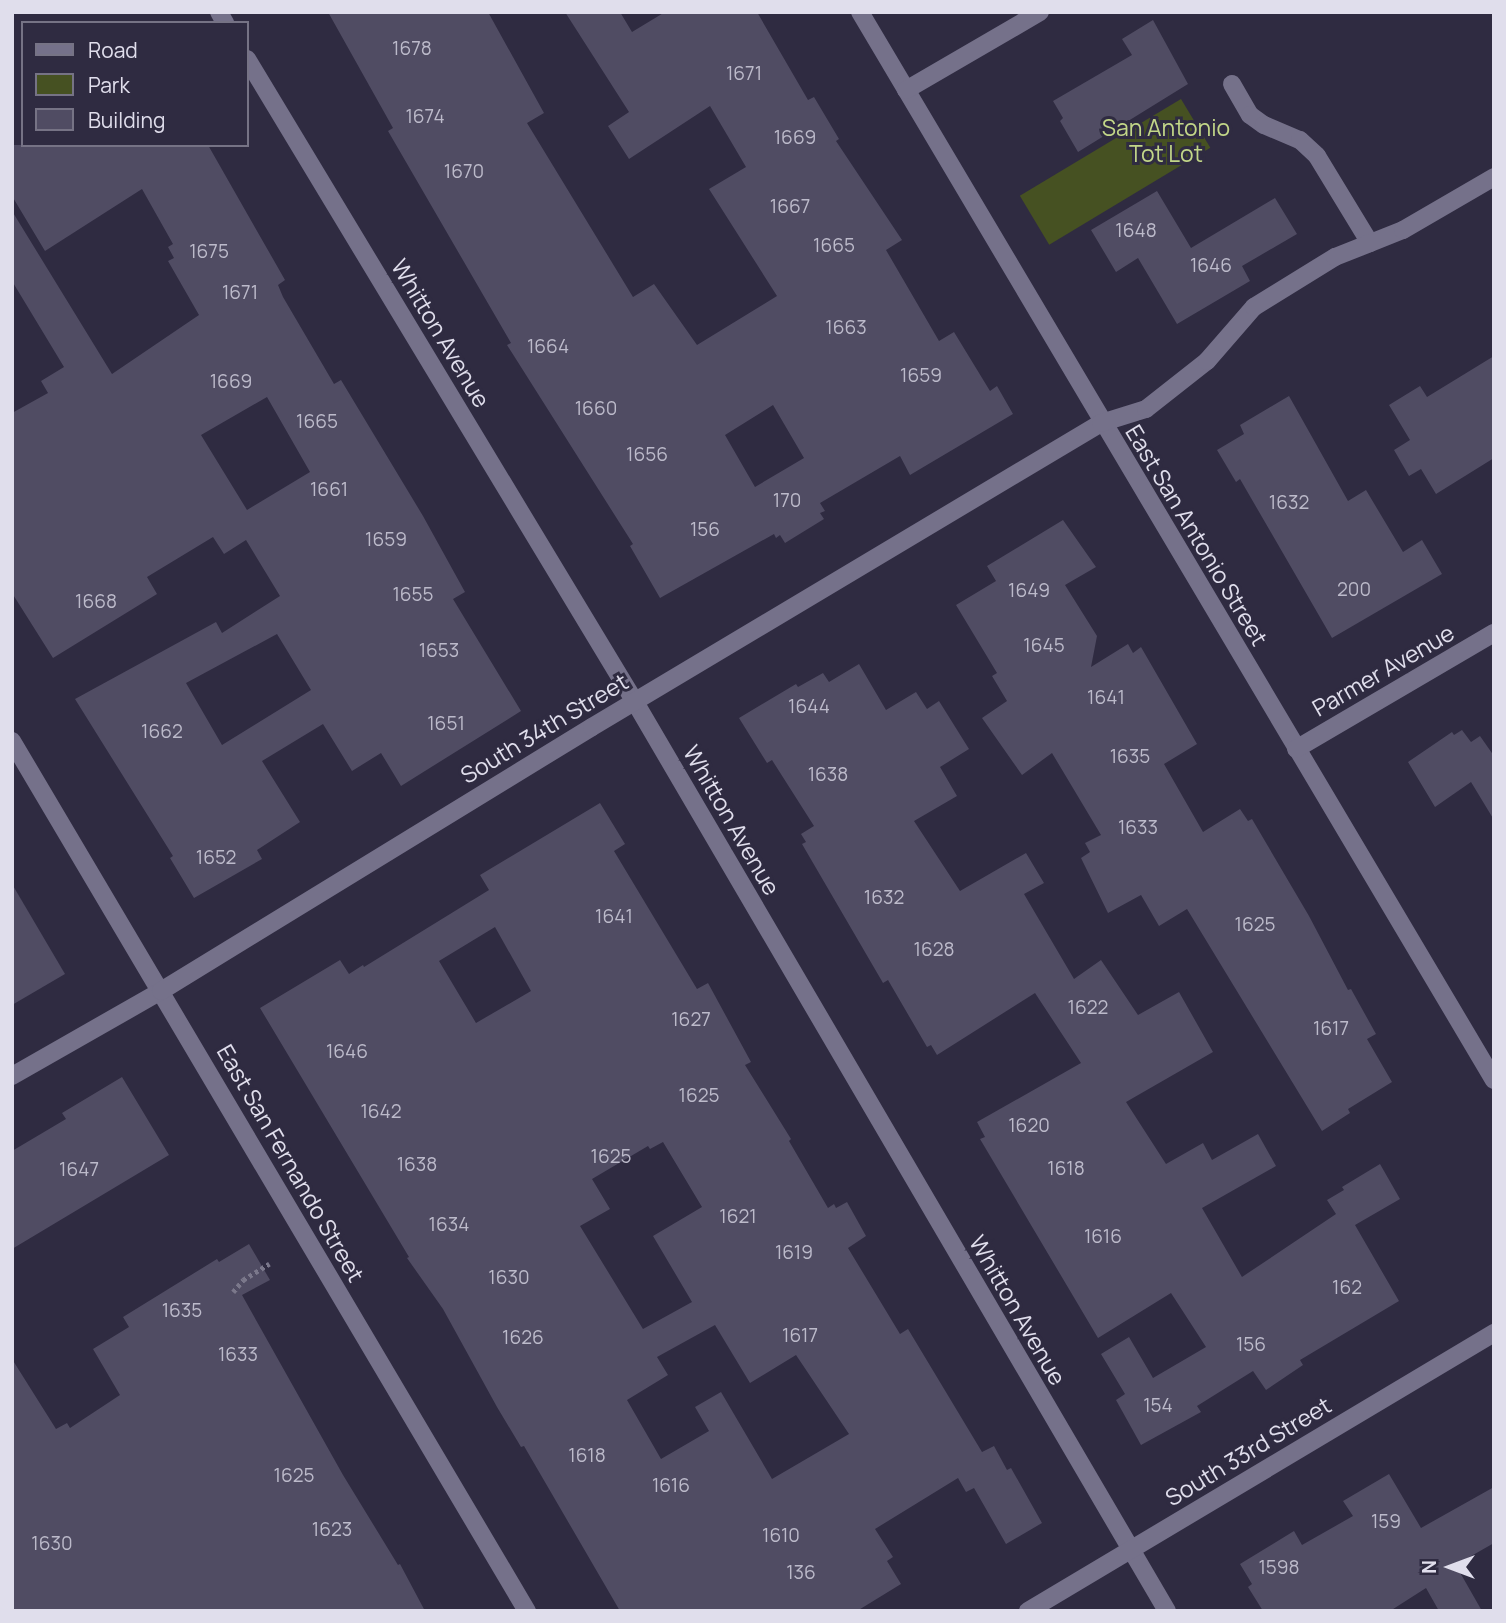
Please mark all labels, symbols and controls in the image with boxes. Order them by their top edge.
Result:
legend [21,21,248,147]
text: Road [88,36,138,64]
house number: 1678 [392,38,432,60]
house number: 1671 [726,63,762,85]
text: Park [88,71,130,99]
text: Building [88,106,165,134]
house number: 1674 [405,106,445,128]
park label: San Antonio Tot Lot [1102,113,1230,167]
house number: 1669 [774,127,816,149]
house number: 1670 [444,161,484,183]
house number: 1667 [770,196,810,218]
house number: 1648 [1115,220,1157,242]
house number: 1665 [813,235,855,257]
house number: 1675 [189,241,229,263]
street label: Whitton Avenue [386,254,496,412]
house number: 1646 [1190,255,1232,277]
house number: 1671 [222,282,258,304]
house number: 1663 [825,317,867,339]
house number: 1664 [527,336,569,358]
house number: 1659 [900,365,942,387]
house number: 1669 [210,371,252,393]
house number: 1660 [575,398,617,420]
house number: 1665 [296,411,338,433]
street label: East San Antonio Street [1120,420,1274,650]
house number: 1656 [626,444,668,466]
house number: 1661 [310,479,348,501]
house number: 170 [773,490,801,512]
house number: 1632 [1269,492,1309,514]
house number: 156 [690,519,720,541]
house number: 1659 [365,529,407,551]
house number: 200 [1337,579,1371,601]
house number: 1649 [1008,580,1050,602]
house number: 1655 [392,584,434,606]
house number: 1668 [75,591,117,613]
street label: Parmer Avenue [1307,618,1459,722]
house number: 1645 [1023,635,1065,657]
house number: 1653 [419,640,459,662]
street label: South 34th Street [455,667,633,789]
house number: 1641 [1087,687,1125,709]
house number: 1644 [788,696,830,718]
house number: 1651 [427,713,465,735]
house number: 1662 [141,721,183,743]
street label: Whitton Avenue [678,740,786,900]
house number: 1635 [1110,746,1150,768]
house number: 1638 [808,764,848,786]
house number: 1633 [1118,817,1158,839]
house number: 1652 [196,847,236,869]
house number: 1632 [864,887,904,909]
house number: 1641 [595,906,633,928]
house number: 1625 [1234,914,1276,936]
house number: 1628 [913,939,955,961]
house number: 1622 [1068,997,1108,1019]
house number: 1627 [671,1009,711,1031]
house number: 1617 [1313,1018,1349,1040]
street label: East San Fernando Street [212,1039,370,1287]
house number: 1646 [326,1041,368,1063]
house number: 1625 [678,1085,720,1107]
house number: 1642 [360,1101,402,1123]
house number: 1620 [1008,1115,1050,1137]
house number: 1625 [590,1146,632,1168]
house number: 1638 [397,1154,437,1176]
house number: 1618 [1047,1158,1085,1180]
house number: 1647 [59,1159,99,1181]
house number: 1621 [719,1206,757,1228]
house number: 1634 [429,1214,469,1236]
house number: 1616 [1084,1226,1122,1248]
street label: Whitton Avenue [964,1230,1072,1390]
house number: 1619 [775,1242,813,1264]
house number: 1630 [488,1267,530,1289]
house number: 162 [1332,1277,1362,1299]
house number: 1635 [162,1300,202,1322]
house number: 1617 [782,1325,818,1347]
house number: 1626 [502,1327,544,1349]
house number: 156 [1236,1334,1266,1356]
house number: 1633 [218,1344,258,1366]
street label: South 33rd Street [1160,1391,1336,1511]
house number: 154 [1143,1395,1173,1417]
house number: 1618 [568,1445,606,1467]
house number: 1625 [273,1465,315,1487]
house number: 1616 [652,1475,690,1497]
house number: 159 [1371,1511,1401,1533]
house number: 1623 [312,1519,352,1541]
house number: 1610 [762,1525,800,1547]
north arrow [1415,1532,1485,1602]
house number: 1630 [31,1533,73,1555]
house number: 1598 [1258,1557,1300,1579]
text: N [1416,1560,1442,1574]
house number: 136 [786,1562,816,1584]

